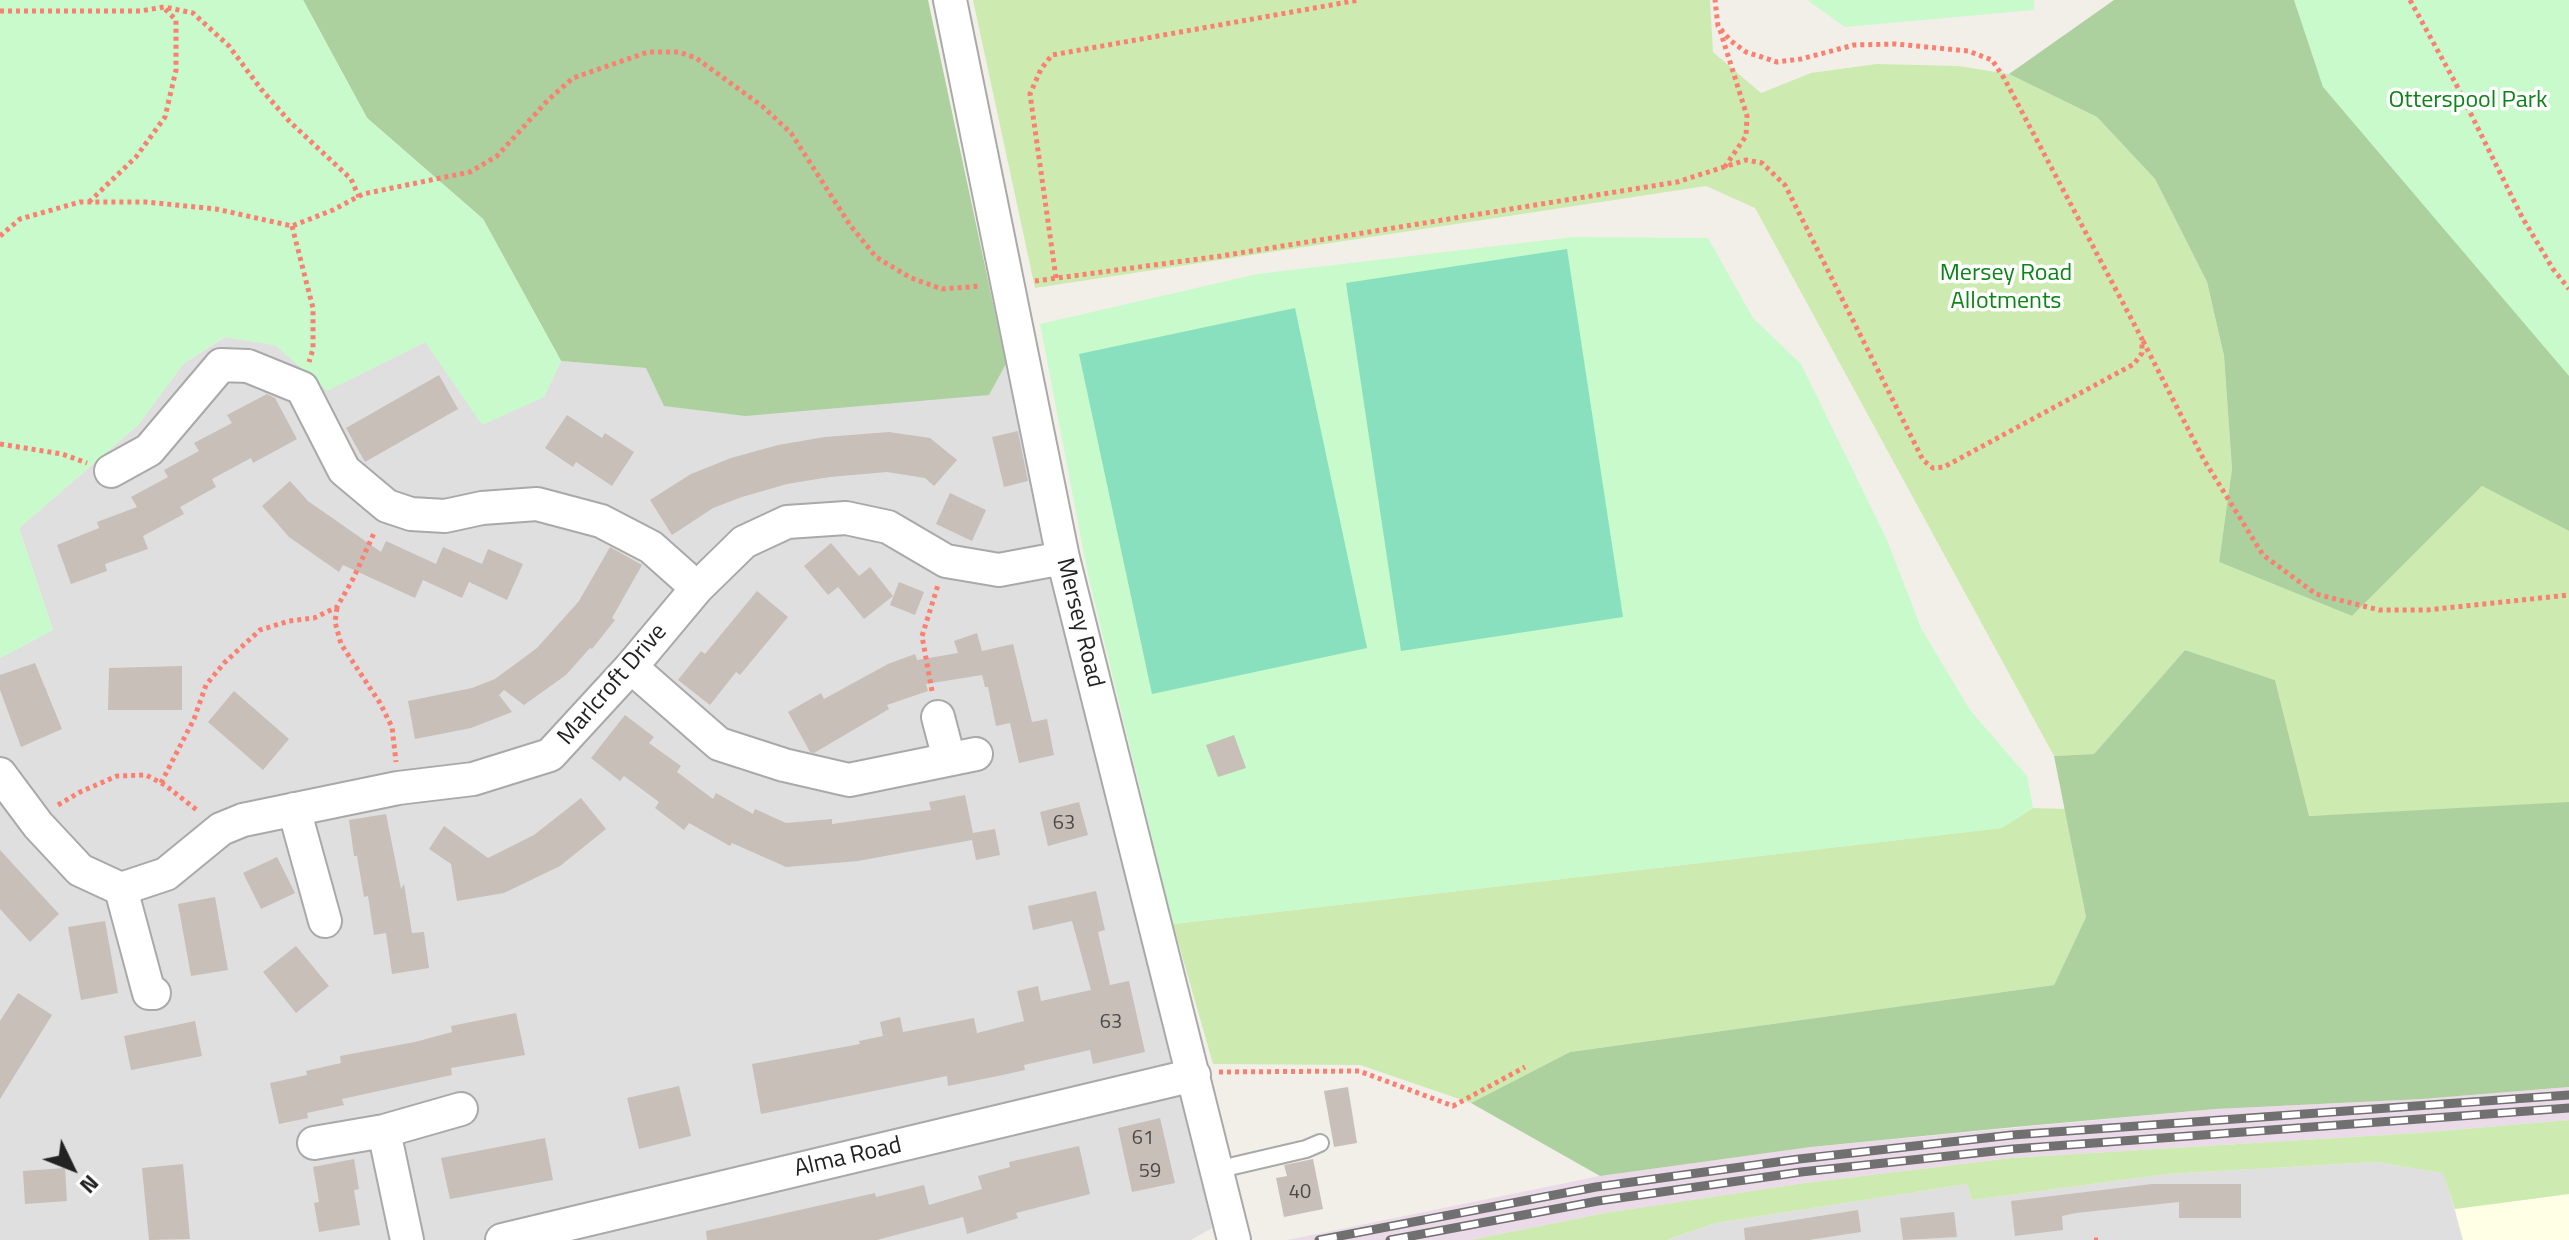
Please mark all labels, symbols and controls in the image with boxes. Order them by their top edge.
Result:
park label: Otterspool Park [2388,87,2548,115]
park label: Mersey Road Allotments [1940,260,2072,316]
street label: Mersey Road [1049,555,1109,691]
street label: Marlcroft Drive [552,618,674,752]
house number: 63 [1053,812,1075,836]
house number: 63 [1100,1011,1122,1035]
house number: 61 [1132,1127,1154,1151]
north arrow [32,1128,112,1208]
street label: Alma Road [792,1132,904,1184]
house number: 59 [1139,1160,1161,1184]
text: N [72,1167,107,1202]
house number: 40 [1289,1181,1311,1205]

